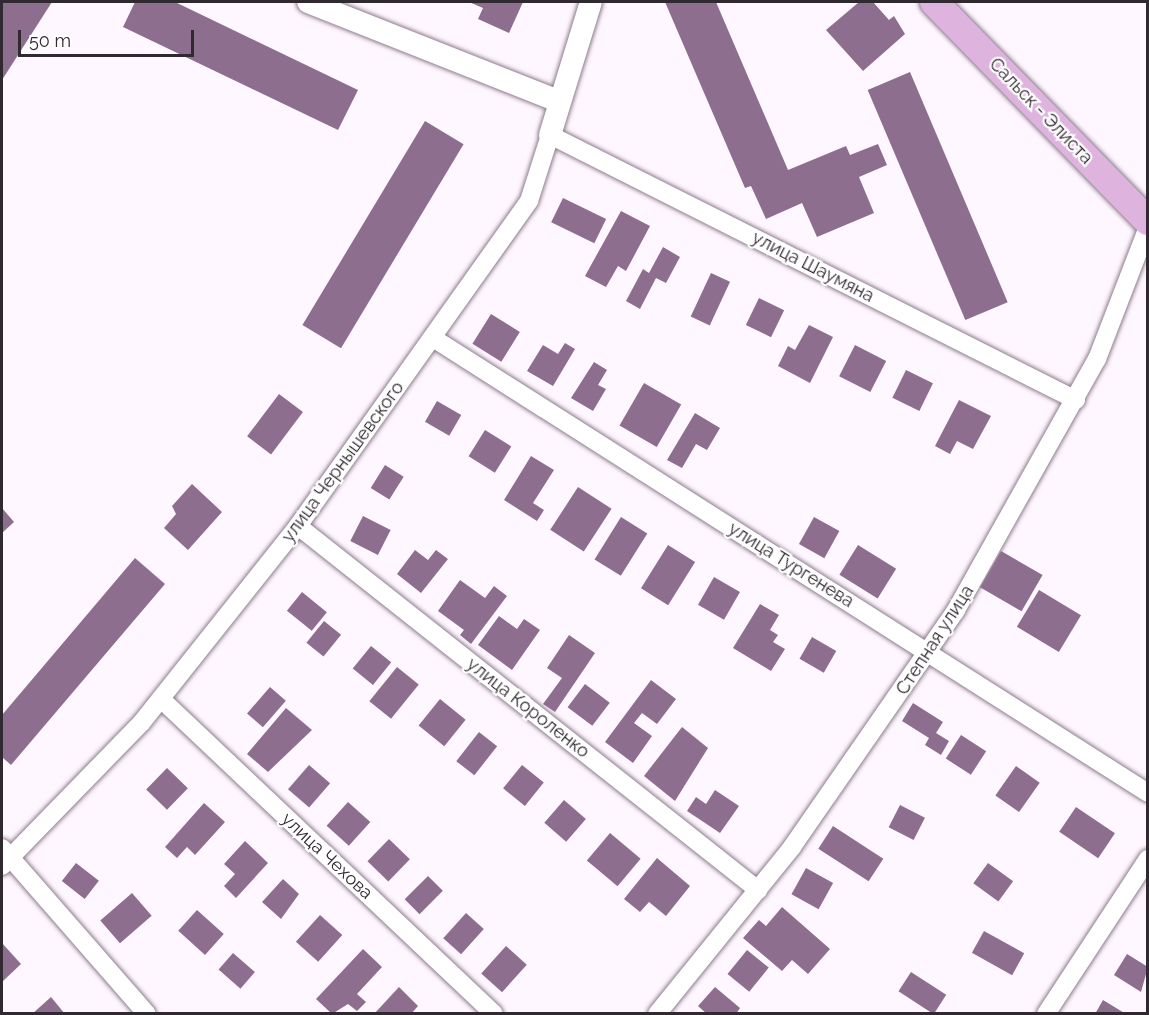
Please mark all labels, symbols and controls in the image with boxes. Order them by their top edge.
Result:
scale bar [21,18,196,56]
text: 50 m [29,30,71,51]
street label: Сальск - Элиста [985,53,1097,169]
street label: улица Шаумяна [748,227,878,307]
street label: улица Чернышевского [277,377,409,547]
street label: улица Тургенева [724,518,858,612]
street label: Степная улица [891,581,979,699]
street label: улица Короленко [462,653,594,763]
street label: улица Чехова [277,808,377,904]

